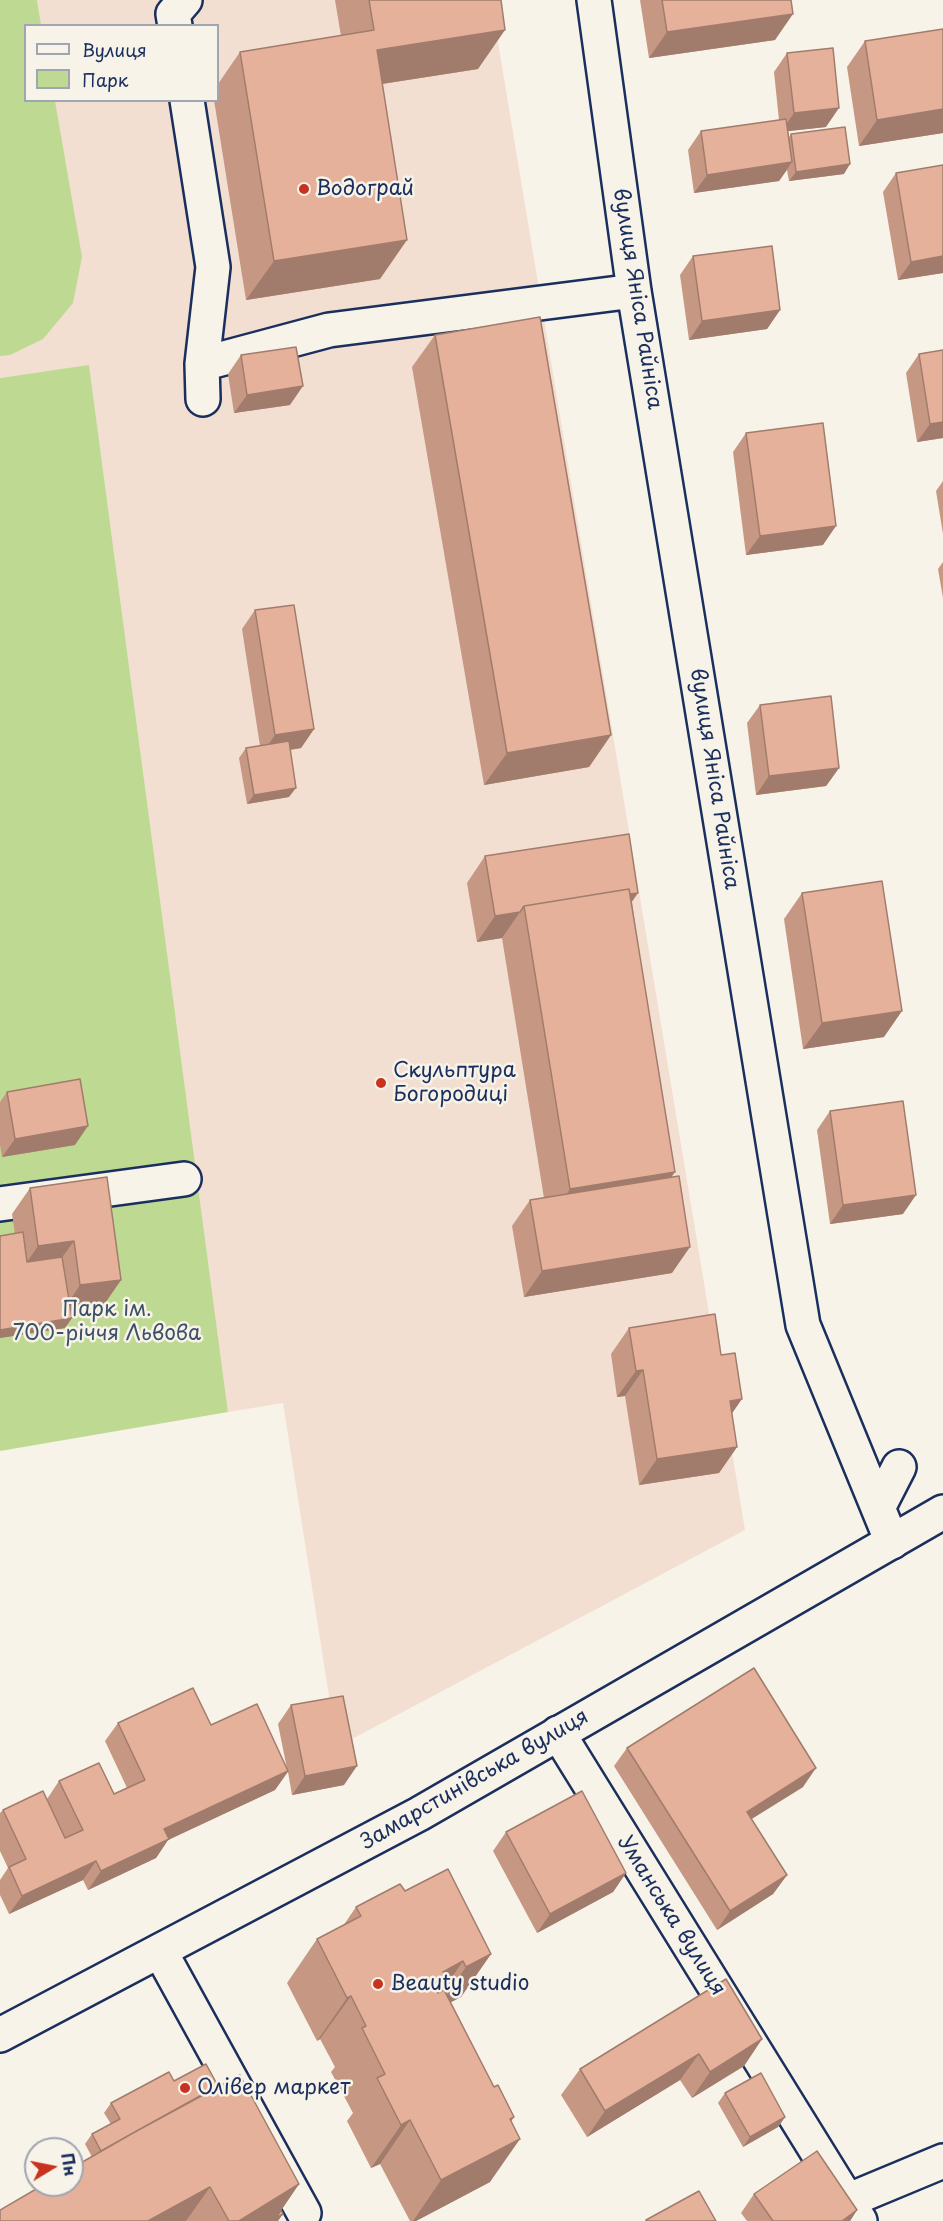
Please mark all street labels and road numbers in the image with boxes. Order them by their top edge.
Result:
street label: вулиця Яніса Райніса [607,187,667,411]
street label: вулиця Яніса Райніса [684,667,744,891]
street label: Замарстинівська вулиця [357,1704,593,1856]
street label: Уманська вулиця [612,1831,730,2001]

